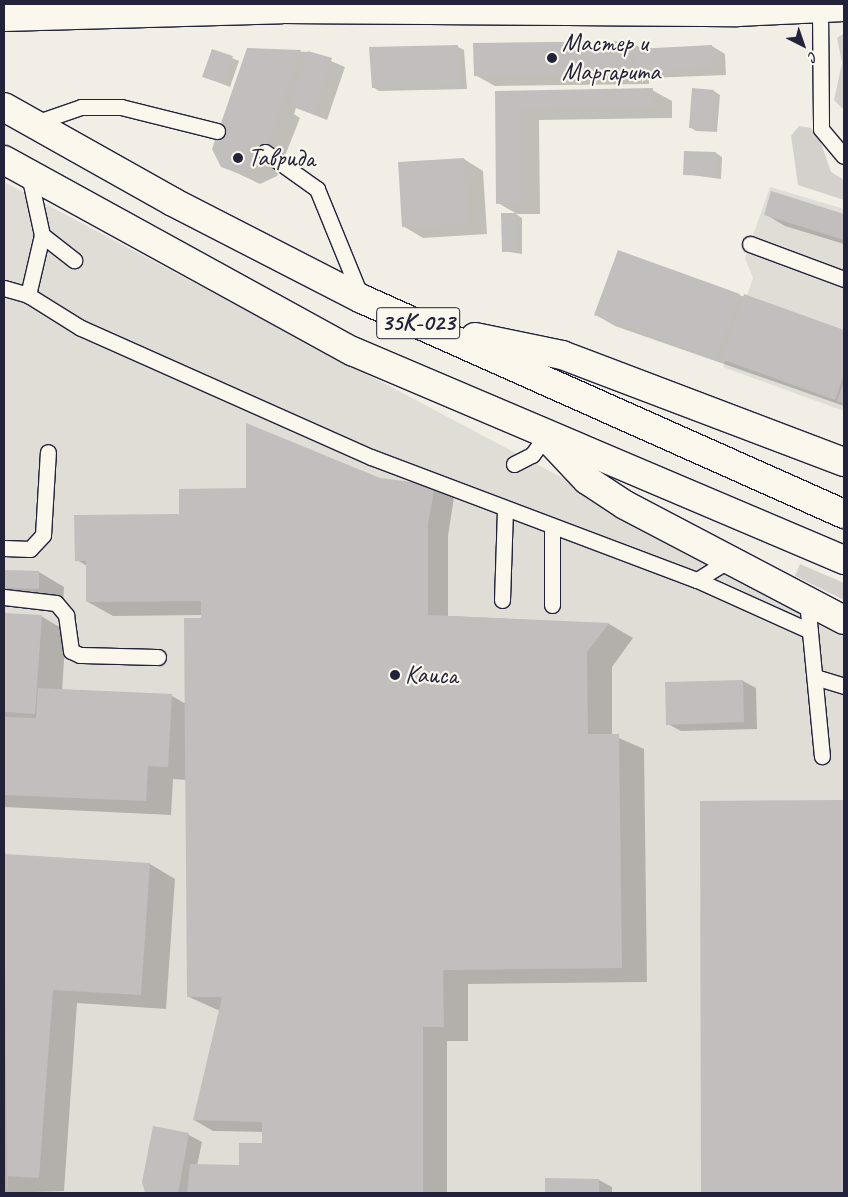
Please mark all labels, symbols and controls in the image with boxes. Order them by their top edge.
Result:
north arrow [778,20,828,70]
place label: Мастер и Маргарита [562,29,660,88]
text: С [805,48,821,65]
marker: Мастер и Маргарита [546,52,558,64]
place label: Таврида [248,143,315,173]
marker: Таврида [232,152,244,164]
road number: 35К-023 [376,302,460,344]
place label: Каиса [405,660,458,690]
marker: Каиса [389,669,401,681]

